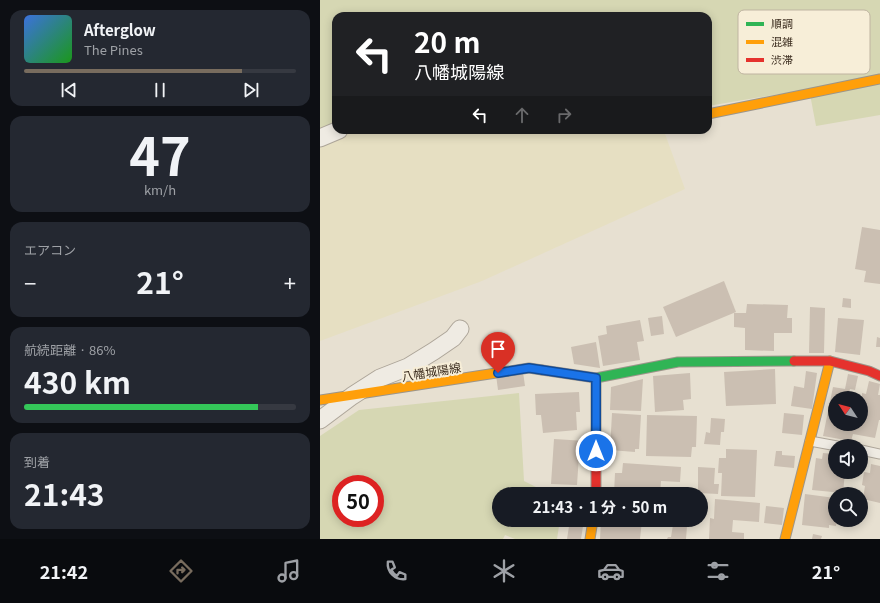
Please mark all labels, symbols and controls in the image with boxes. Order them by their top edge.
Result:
legend [738,10,870,74]
text: 順調 [771,15,793,31]
text: Afterglow [84,19,156,40]
text: 20 m [414,21,480,61]
icon: left [348,28,400,80]
text: 混雑 [771,33,793,49]
text: The Pines [84,40,143,59]
text: 渋滞 [771,51,793,67]
text: 八幡城陽線 [414,58,504,84]
icon: previous [58,79,80,101]
icon: pause [149,79,171,101]
icon: next [240,79,262,101]
icon: left [469,104,491,126]
icon: ahead [511,104,533,126]
icon: right [553,104,575,126]
text: 47 [129,116,191,191]
text: km/h [144,180,176,199]
text: エアコン [24,240,76,259]
text: 21° [136,259,184,303]
text: − [24,266,36,298]
text: + [284,266,296,298]
pin [481,332,515,373]
icon: arrive [487,338,509,360]
text: 航続距離 · 86% [24,340,116,359]
street label: 八幡城陽線 [400,358,462,384]
text: 430 km [24,359,131,403]
north arrow [828,391,868,431]
map controls [828,391,868,527]
position arrow [575,430,617,472]
button: sound [828,439,868,479]
text: 到着 [24,452,50,471]
text: 21:43 [24,471,105,515]
speed limit sign: 50 [332,475,384,527]
button: search [828,487,868,527]
text: 21:43 · 1 分 · 50 m [533,496,667,517]
icon: directions [167,557,195,585]
icon: music [275,557,303,585]
icon: phone [382,557,410,585]
icon: climate [490,557,518,585]
icon: car [597,557,625,585]
icon: filters [704,557,732,585]
text: 21:42 [40,558,88,584]
text: 21° [812,558,840,584]

